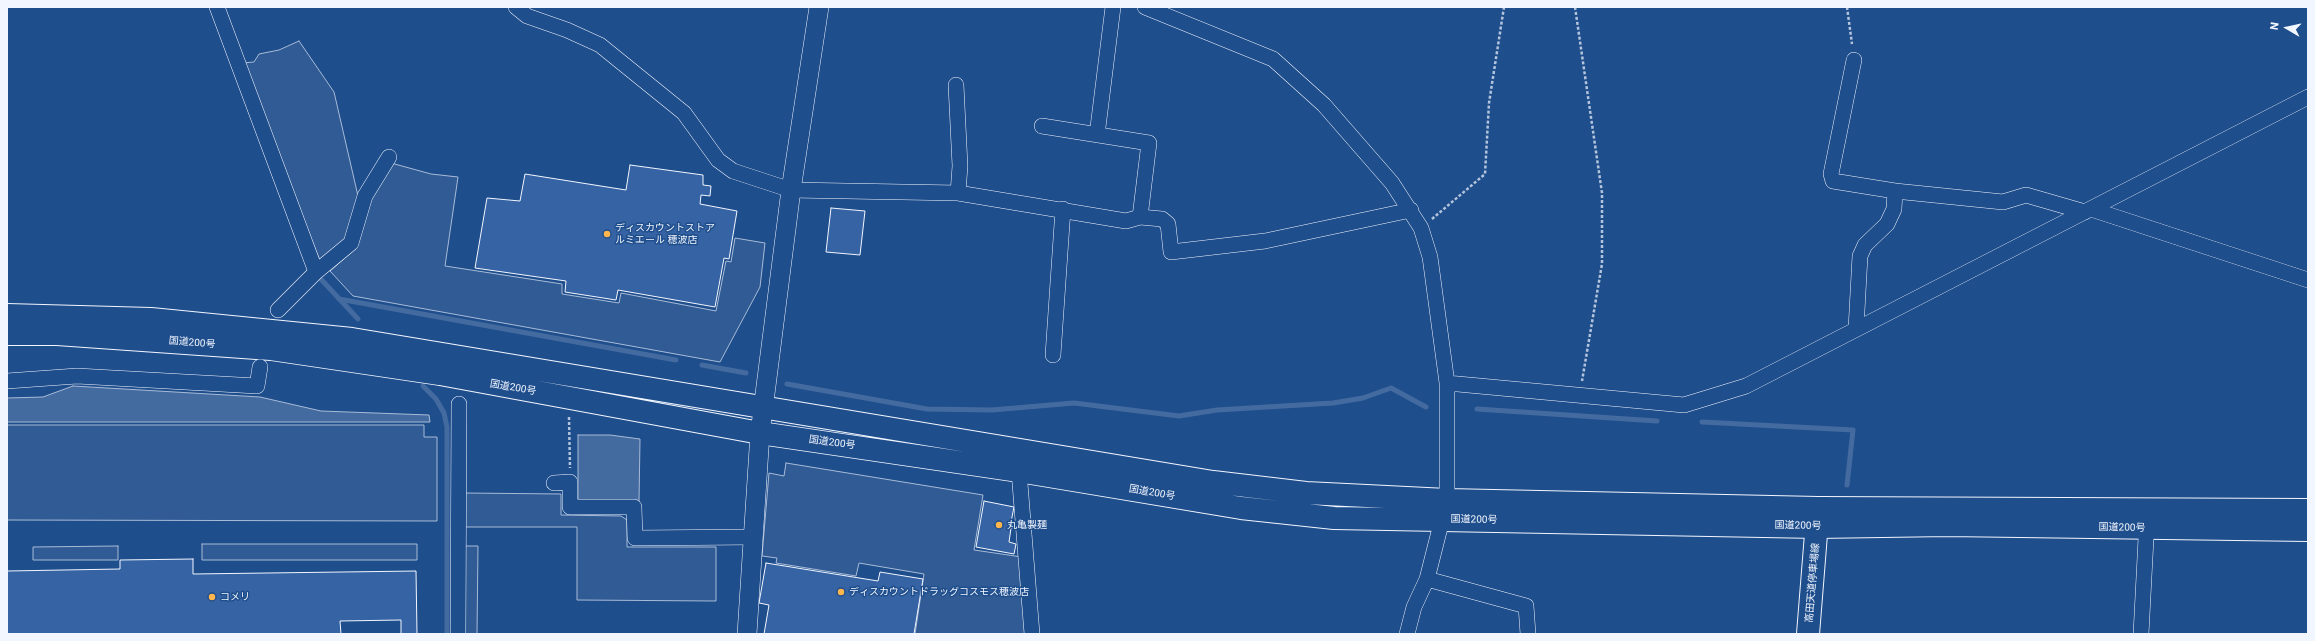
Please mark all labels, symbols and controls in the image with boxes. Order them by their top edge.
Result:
north arrow [2267,8,2307,48]
text: N [2268,21,2282,31]
place label: ディスカウントストア ルミエール 穂波店 [615,222,715,246]
marker: ディスカウントストア ルミエール 穂波店 [602,229,612,239]
street label: 国道200号 [168,335,216,351]
street label: 国道200号 [489,378,537,398]
street label: 国道200号 [808,434,856,452]
street label: 国道200号 [1128,483,1176,503]
street label: 国道200号 [1450,514,1498,526]
place label: 丸亀製麺 [1007,519,1047,531]
marker: 丸亀製麺 [994,520,1004,530]
street label: 国道200号 [1774,520,1822,532]
street label: 国道200号 [2098,522,2146,534]
street label: 高田天道停車場線 [1804,543,1822,623]
place label: ディスカウントドラッグコスモス穂波店 [849,586,1029,598]
marker: ディスカウントドラッグコスモス穂波店 [836,587,846,597]
place label: コメリ [220,591,250,603]
marker: コメリ [207,592,217,602]

